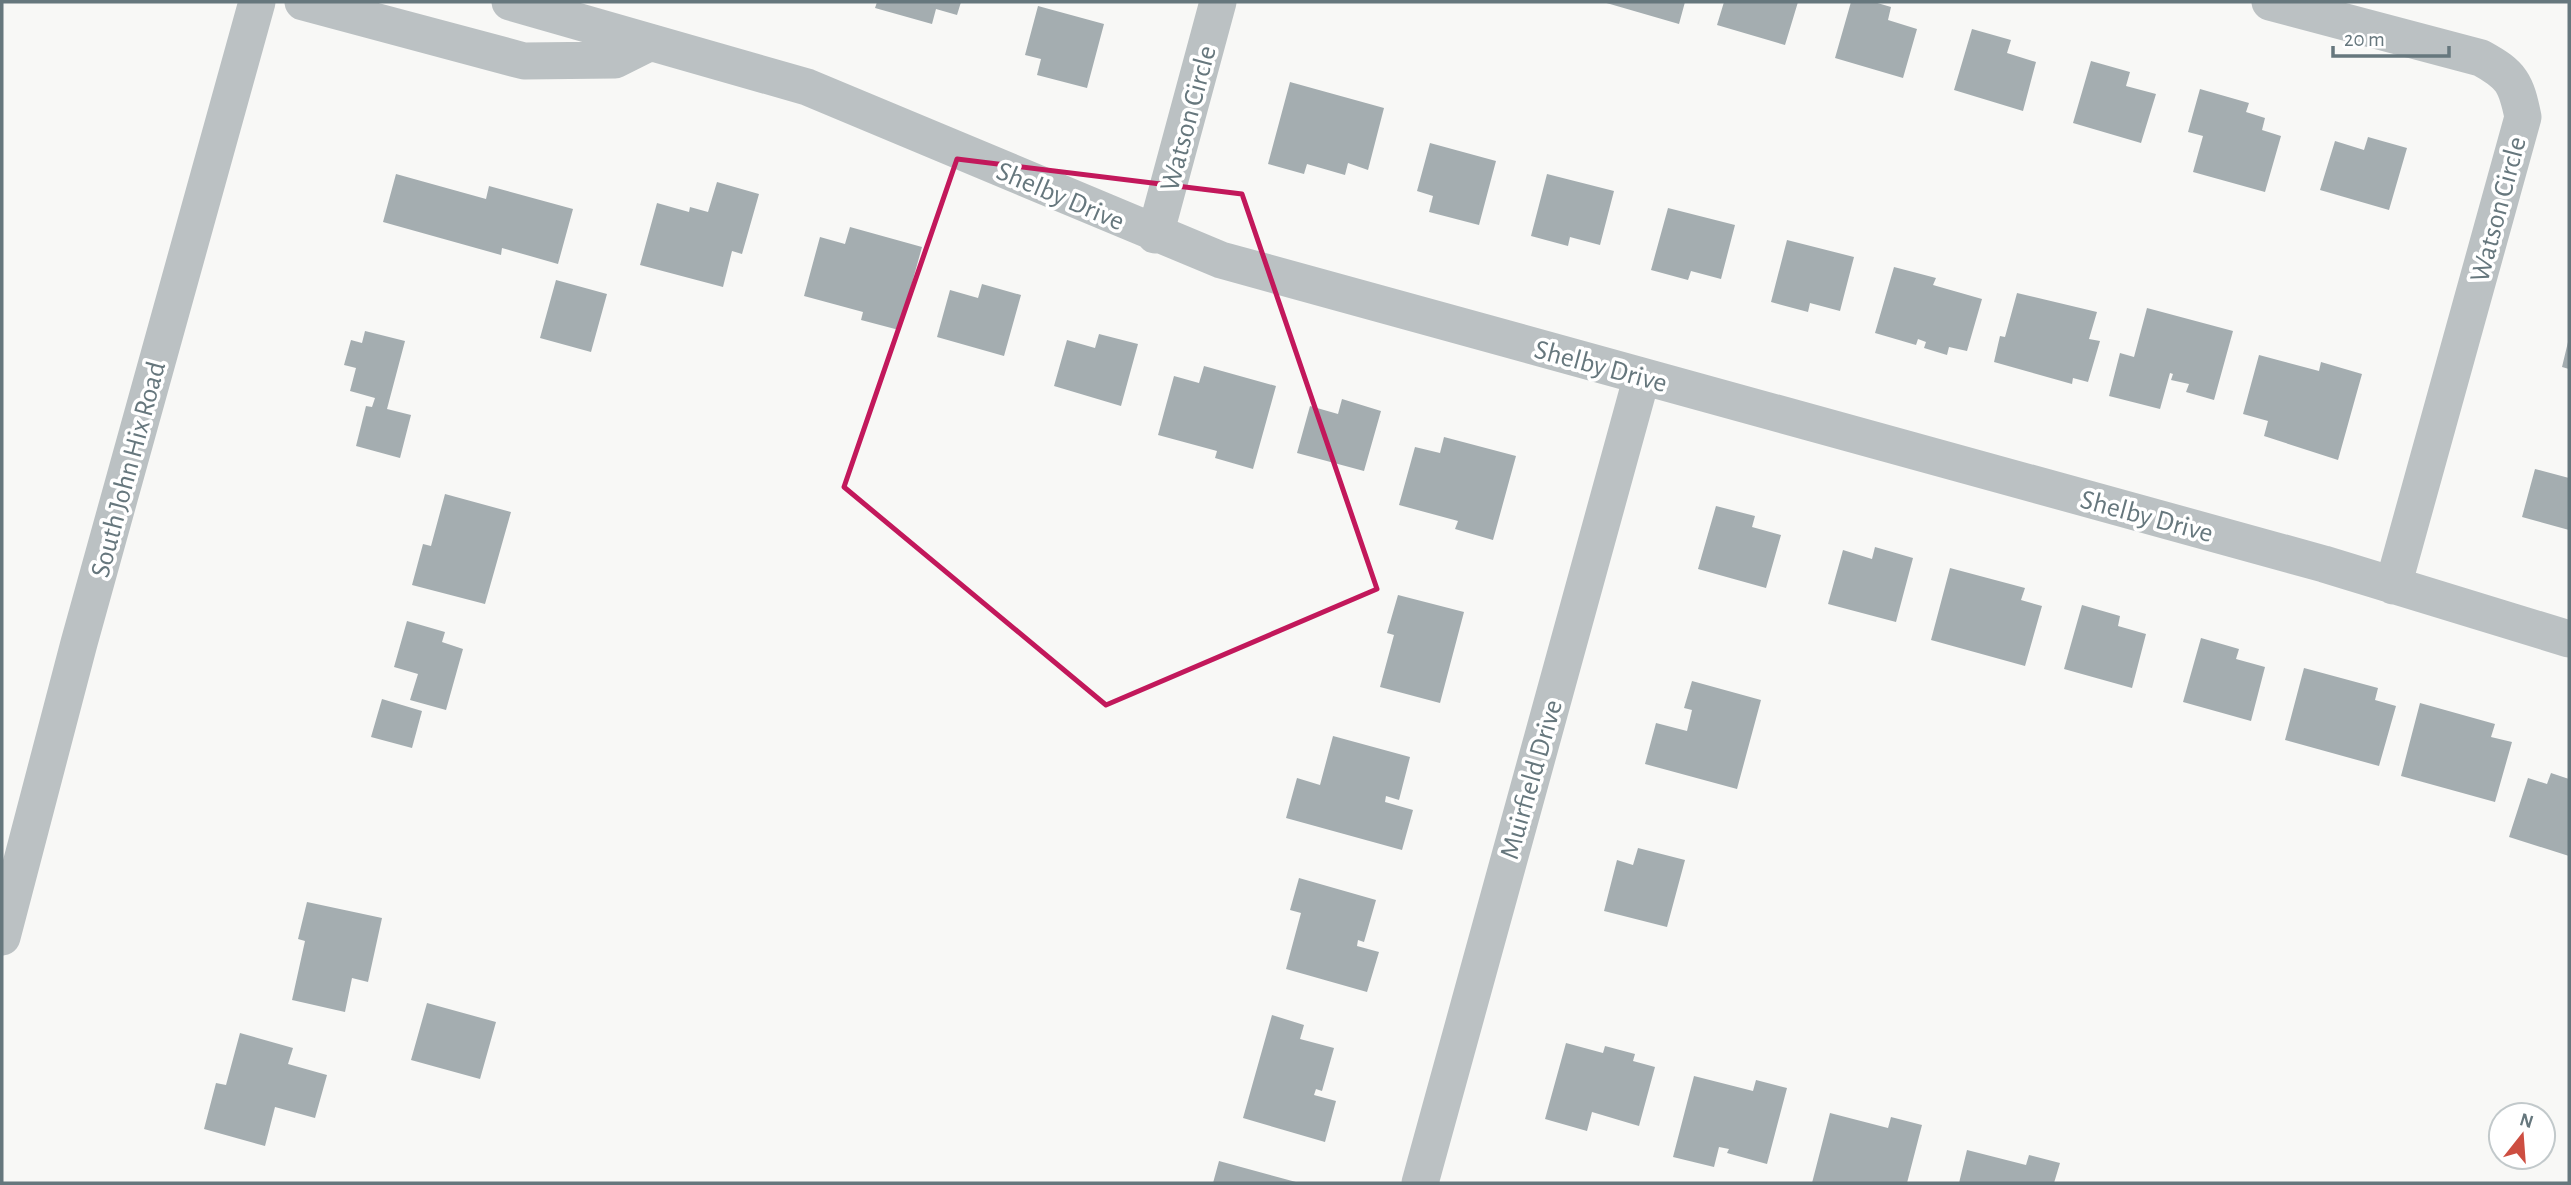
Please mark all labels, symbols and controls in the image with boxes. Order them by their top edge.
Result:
scale bar [2333,14,2448,58]
text: 20 m [2344,29,2385,50]
street label: Watson Circle [1156,43,1222,194]
street label: Watson Circle [2466,134,2532,285]
street label: Shelby Drive [992,157,1128,236]
street label: Shelby Drive [1531,336,1670,398]
street label: South John Hix Road [87,358,171,581]
street label: Shelby Drive [2077,486,2216,548]
street label: Muirfield Drive [1496,697,1568,862]
north arrow [2487,1101,2557,1171]
text: N [2517,1110,2536,1132]

